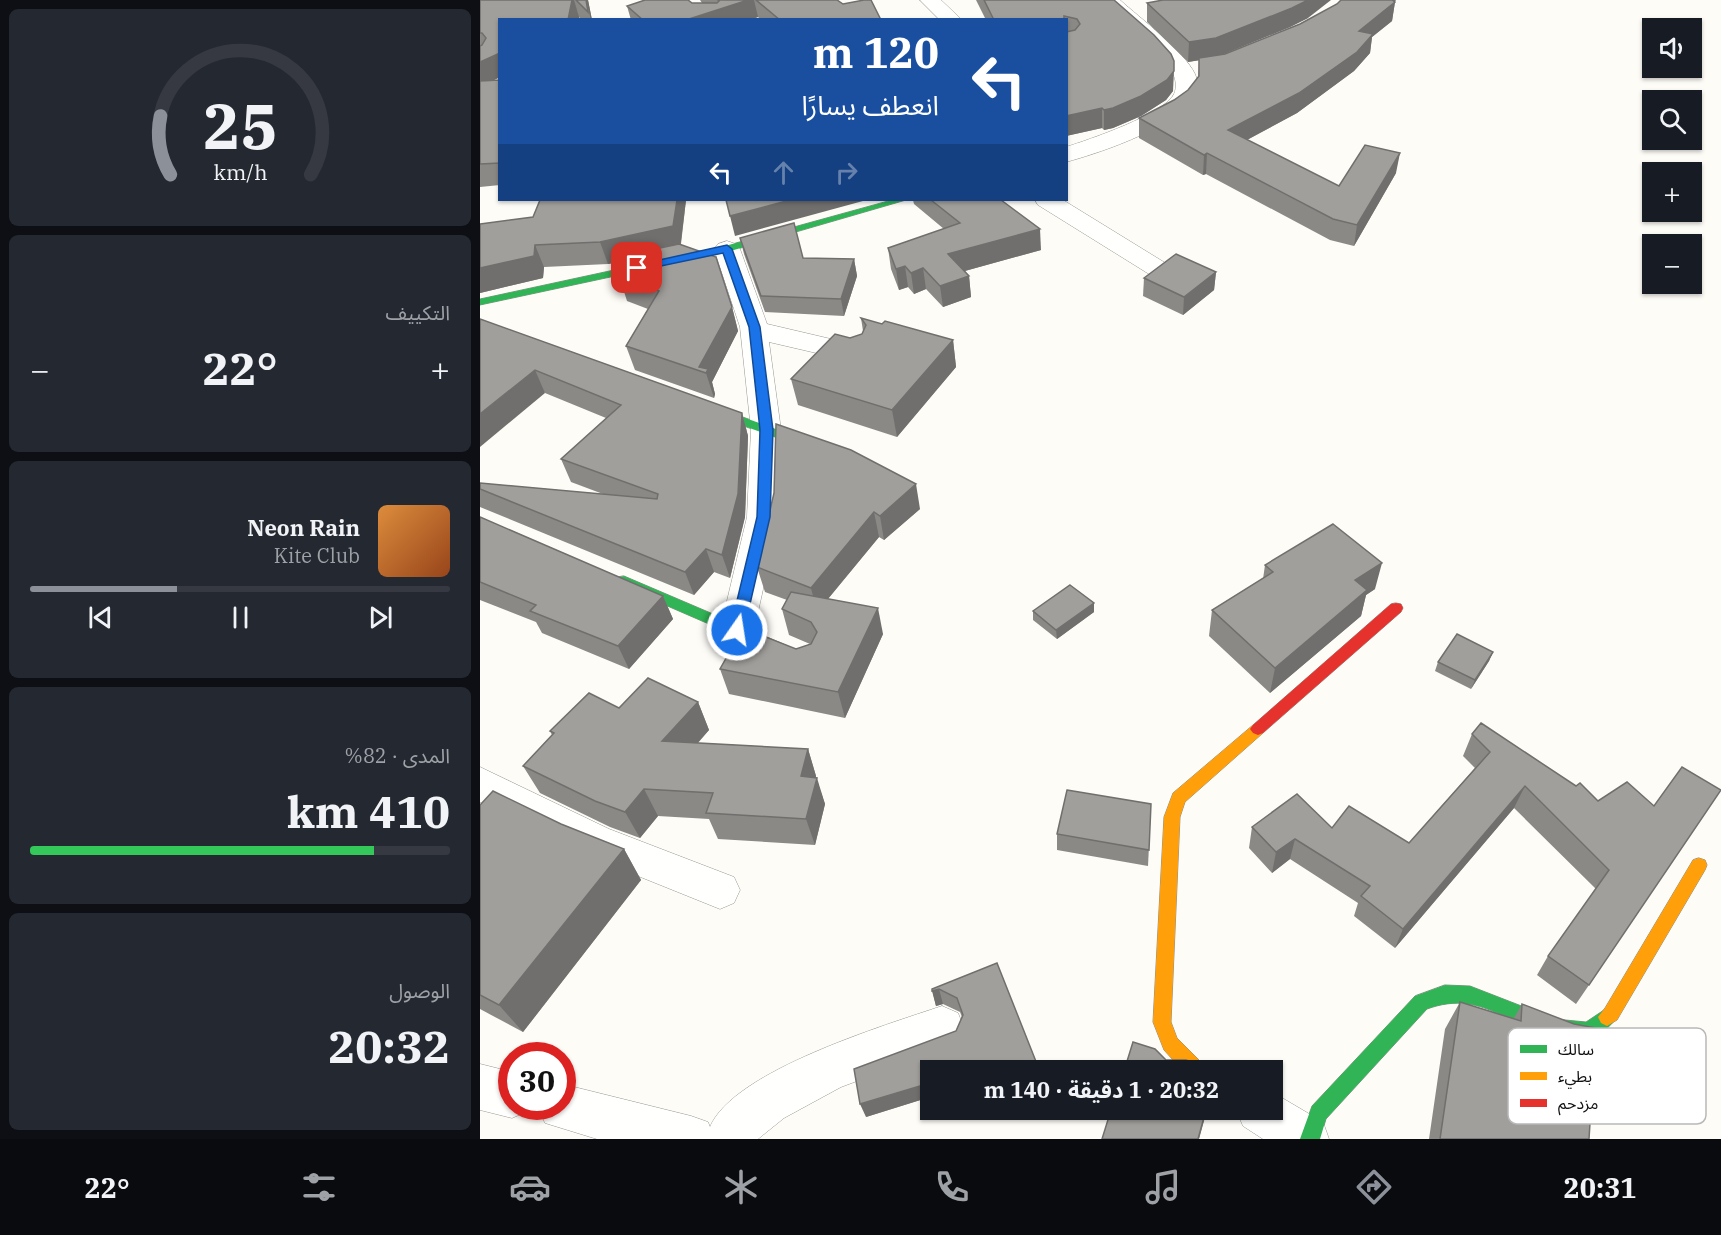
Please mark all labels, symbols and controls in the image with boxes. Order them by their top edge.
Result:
map controls [1642,18,1702,294]
button: sound [1642,18,1702,78]
text: 120 m [813,25,939,80]
icon: left [960,42,1038,120]
text: 25 [203,85,277,166]
text: انعطف يسارًا [802,87,939,122]
button: search [1642,90,1702,150]
icon: left [704,156,737,189]
icon: ahead [767,156,800,189]
icon: right [830,156,863,189]
text: km/h [213,158,267,186]
button: + [1642,162,1702,222]
button: − [1642,234,1702,294]
pin [611,242,662,293]
icon: arrive [620,251,653,284]
text: التكييف [386,299,450,326]
text: 22° [202,339,278,397]
text: − [30,348,50,391]
text: + [430,348,450,391]
text: Neon Rain [247,513,360,542]
text: Kite Club [274,542,360,569]
position arrow [705,598,769,662]
icon: previous [84,601,117,634]
icon: pause [224,601,257,634]
icon: next [364,601,397,634]
text: المدى · 82% [345,742,450,769]
text: 410 km [287,782,450,840]
text: الوصول [389,977,450,1004]
text: 20:32 [328,1017,450,1075]
legend [1508,1028,1706,1124]
text: سالك [1558,1039,1594,1059]
speed limit sign: 30 [498,1042,576,1120]
text: بطيء [1558,1066,1592,1089]
text: 20:32 · 1 دقيقة · 140 m [984,1075,1219,1104]
text: مزدحم [1558,1093,1598,1116]
icon: filters [298,1166,340,1208]
icon: car [509,1166,551,1208]
icon: climate [720,1166,762,1208]
icon: phone [931,1166,973,1208]
icon: music [1142,1166,1184,1208]
icon: directions [1353,1166,1395,1208]
text: 22° [84,1170,130,1205]
text: 20:31 [1564,1170,1637,1205]

